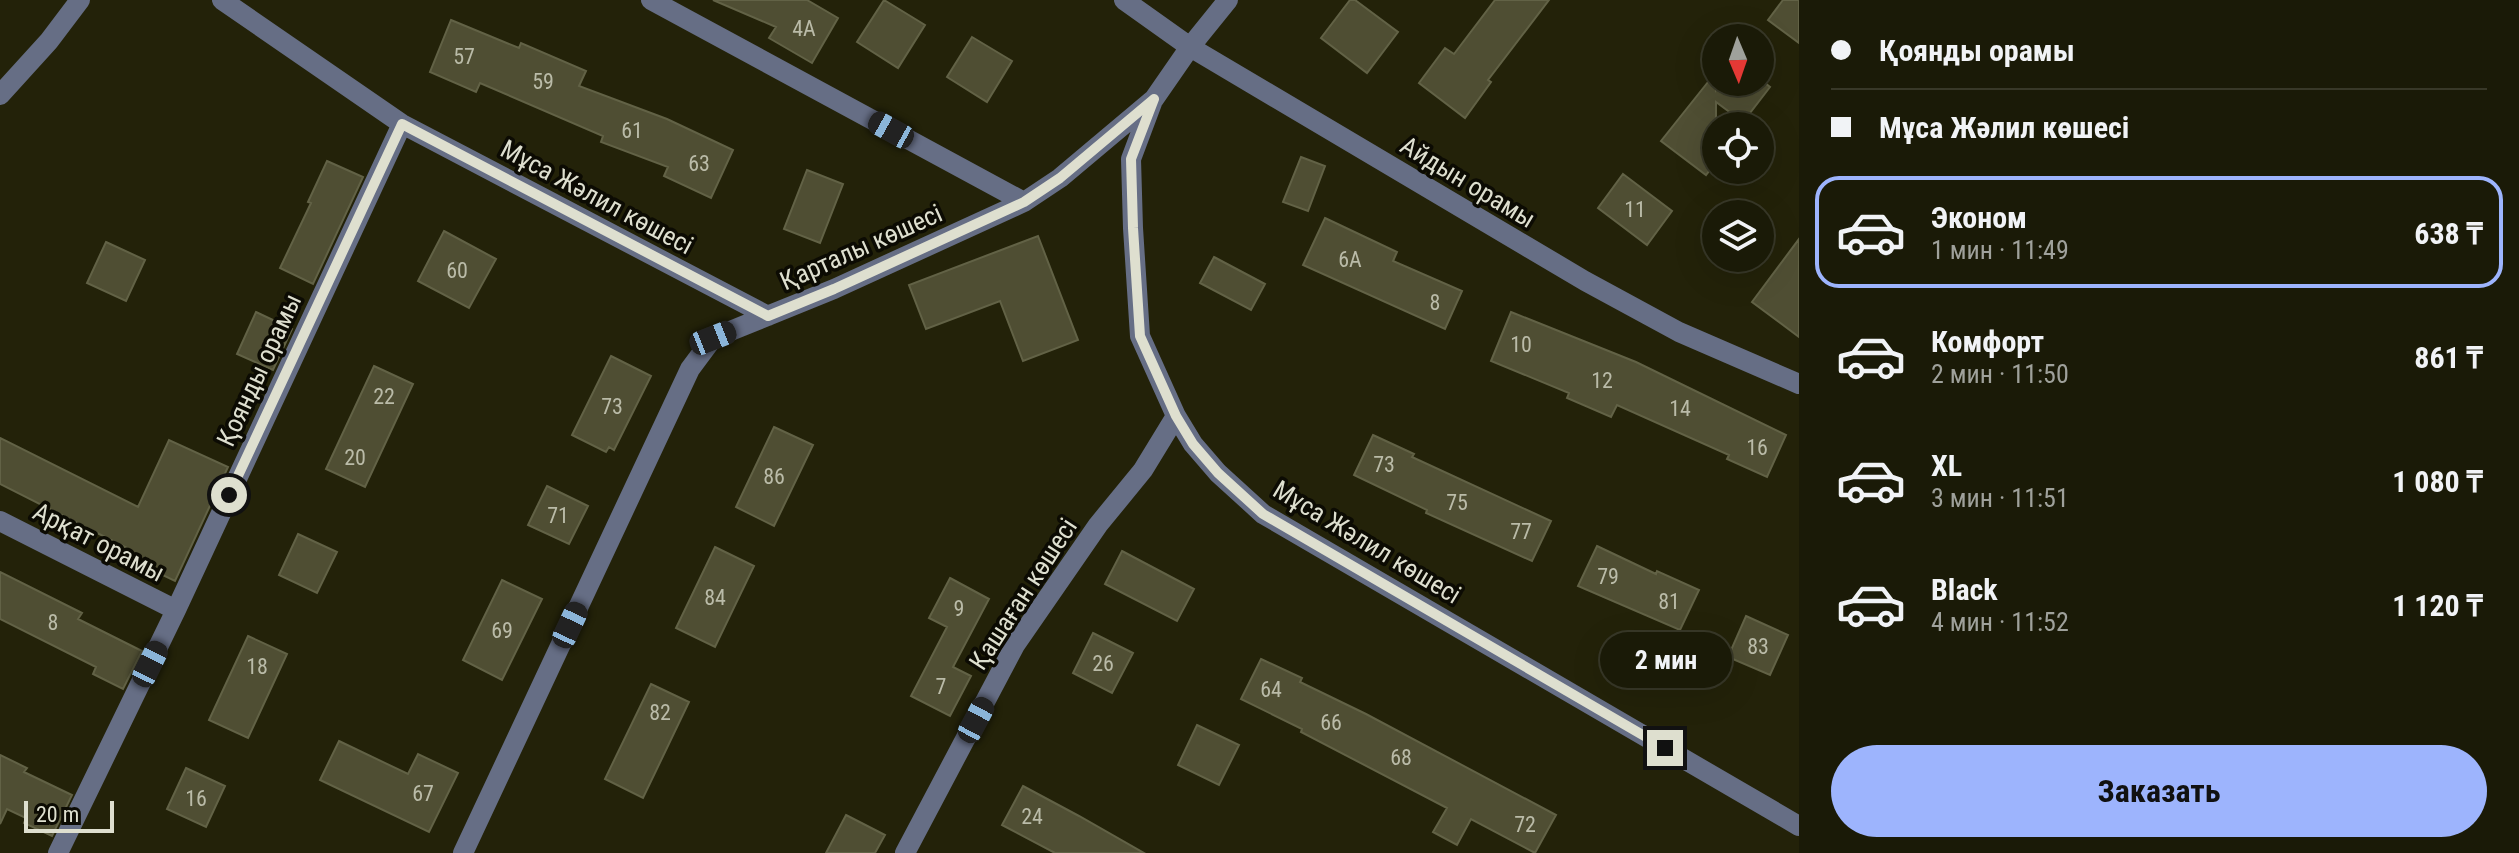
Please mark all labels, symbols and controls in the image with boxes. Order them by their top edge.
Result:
house number: 4А [792,16,816,41]
north arrow [1702,24,1774,96]
map controls [1702,24,1774,272]
text: Қоянды орамы [1879,33,2075,68]
house number: 57 [453,44,475,69]
house number: 59 [532,69,554,94]
car [864,108,918,152]
text: Мұса Жәлил көшесі [1879,110,2129,145]
button: locate [1702,112,1774,184]
house number: 61 [621,118,643,143]
street label: Айдын орамы [1395,130,1541,234]
street label: Мұса Жәлил көшесі [496,134,698,260]
house number: 63 [688,151,710,176]
icon: car [1835,196,1907,268]
house number: 11 [1624,197,1646,222]
street label: Қарталы көшесі [775,198,947,296]
button: layers [1702,200,1774,272]
text: Эконом [1931,200,2027,235]
text: 638 ₸ [2414,216,2483,251]
text: 1 мин · 11:49 [1931,235,2069,265]
house number: 6А [1338,247,1362,272]
house number: 60 [446,258,468,283]
street label: Қоянды орамы [211,289,307,451]
house number: 8 [1430,290,1440,315]
car [686,318,740,358]
icon: car [1835,320,1907,392]
text: Комфорт [1931,324,2044,359]
house number: 10 [1510,332,1532,357]
text: 861 ₸ [2414,340,2483,375]
text: 2 мин · 11:50 [1931,359,2069,389]
house number: 12 [1591,368,1613,393]
house number: 22 [373,384,395,409]
house number: 73 [601,394,623,419]
house number: 14 [1669,396,1691,421]
house number: 16 [1746,435,1768,460]
icon: car [1835,444,1907,516]
house number: 20 [344,445,366,470]
text: XL [1931,448,1962,483]
house number: 73 [1373,452,1395,477]
house number: 86 [763,464,785,489]
text: 1 080 ₸ [2392,464,2483,499]
street label: Мұса Жәлил көшесі [1268,474,1466,610]
route start [211,477,247,513]
text: 3 мин · 11:51 [1931,483,2069,513]
house number: 75 [1446,490,1468,515]
street label: Арқат орамы [28,496,170,588]
house number: 71 [547,503,569,528]
street label: Қашаған көшесі [963,513,1083,675]
house number: 77 [1510,519,1532,544]
house number: 79 [1597,564,1619,589]
icon: car [1835,568,1907,640]
text: Black [1931,572,1998,607]
house number: 84 [704,585,726,610]
text: 1 120 ₸ [2392,588,2483,623]
house number: 81 [1658,589,1680,614]
house number: 9 [954,596,964,621]
car [549,598,591,652]
text: 4 мин · 11:52 [1931,607,2069,637]
house number: 8 [48,610,58,635]
house number: 69 [491,618,513,643]
callout: 2 мин [1599,632,1731,688]
house number: 83 [1747,634,1769,659]
car [129,637,171,691]
text: 2 мин [1635,645,1697,675]
house number: 26 [1092,651,1114,676]
house number: 18 [246,654,268,679]
house number: 7 [936,674,946,699]
house number: 64 [1260,677,1282,702]
car [954,693,998,747]
house number: 82 [649,700,671,725]
house number: 66 [1320,710,1342,735]
route end [1647,730,1683,766]
house number: 68 [1390,745,1412,770]
button: Заказать [1831,745,2487,837]
house number: 67 [412,781,434,806]
house number: 16 [185,786,207,811]
scale bar [24,797,114,833]
text: 20 m [36,802,79,827]
house number: 24 [1021,804,1043,829]
house number: 72 [1514,812,1536,837]

